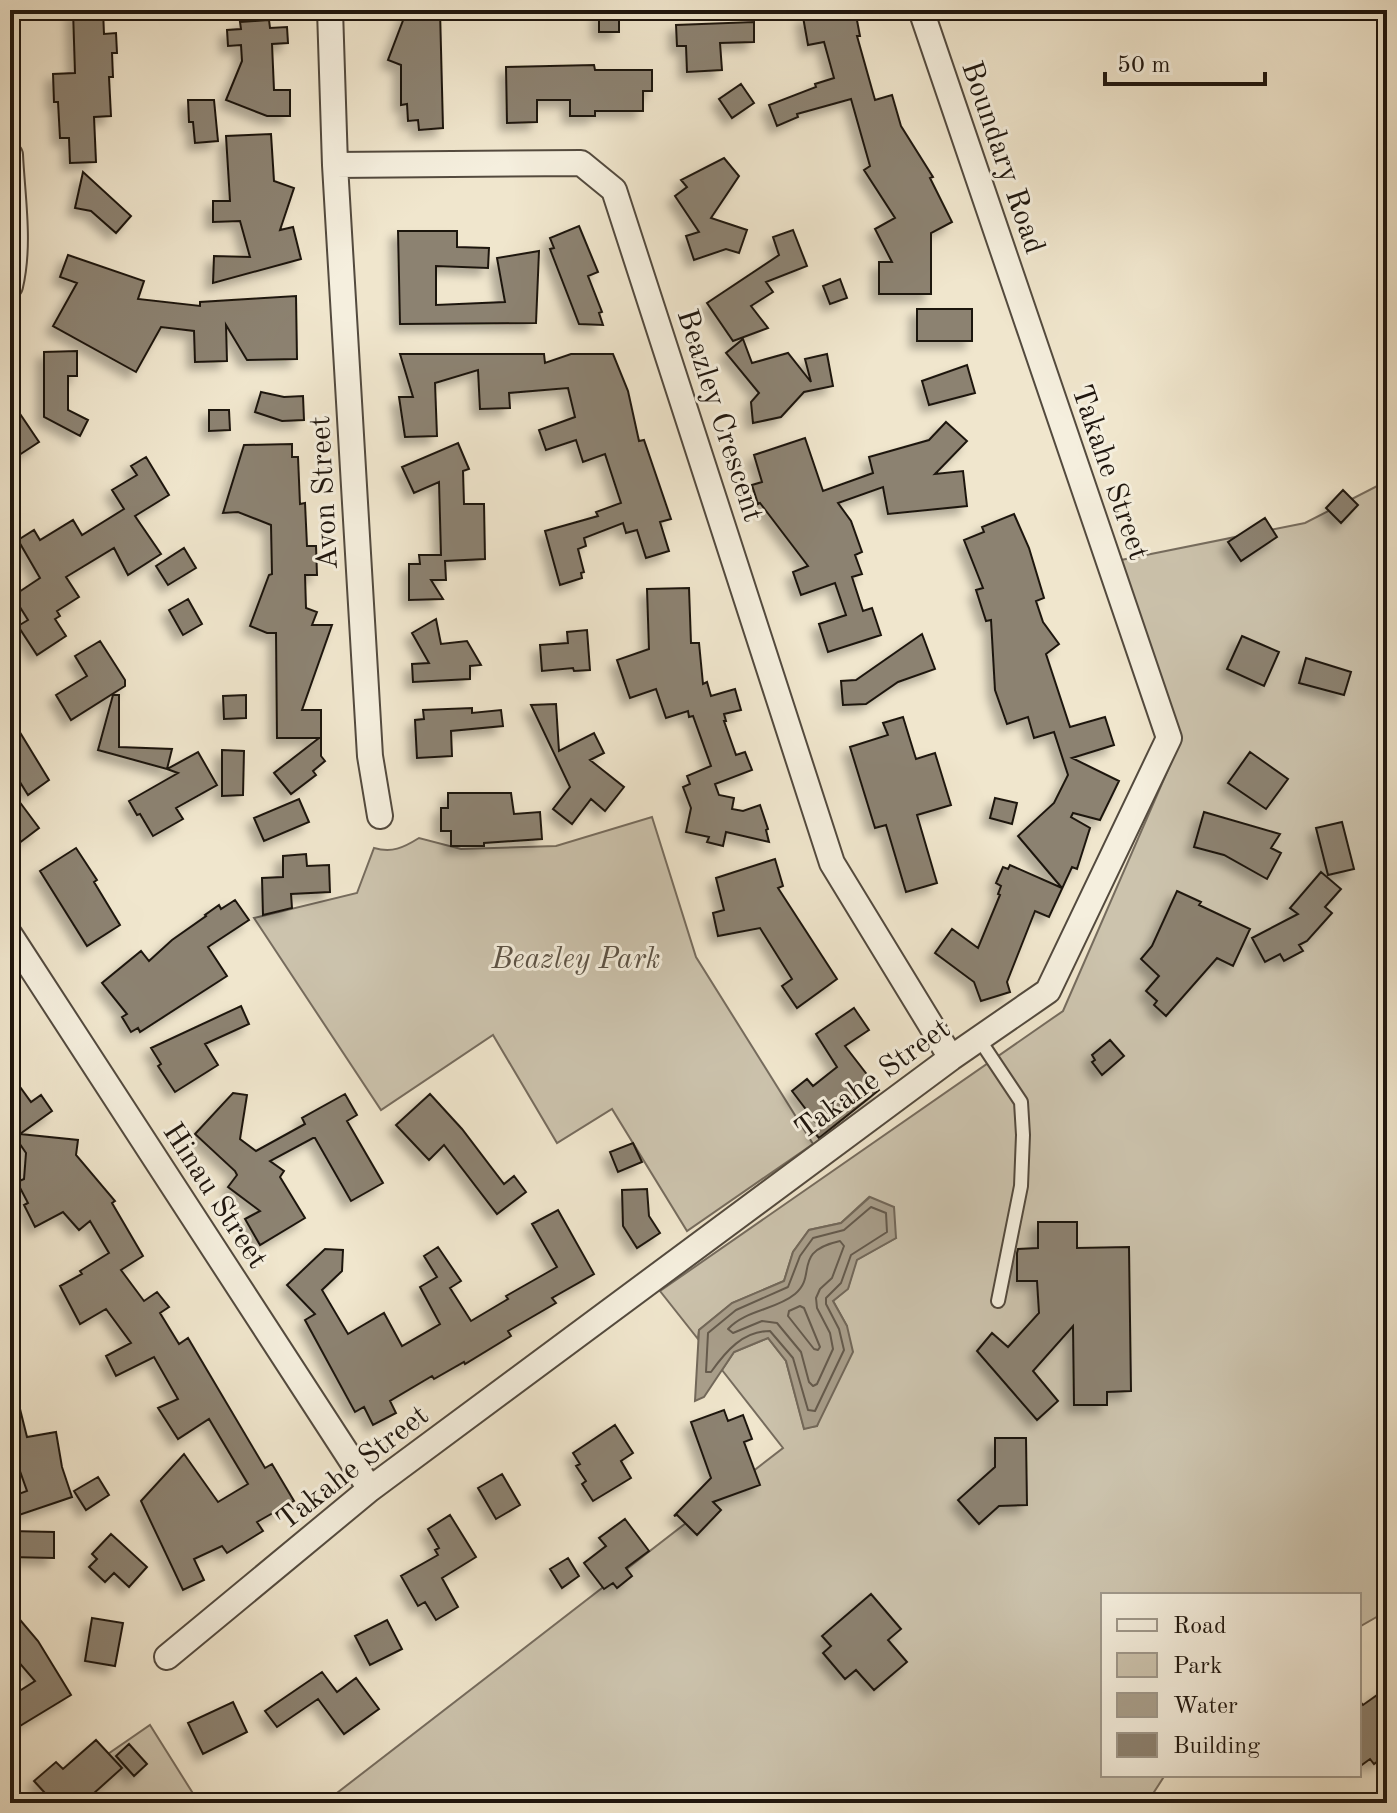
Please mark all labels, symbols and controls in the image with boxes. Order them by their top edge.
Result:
scale bar [1105,36,1265,86]
text: 50 m [1117,54,1171,78]
street label: Boundary Road [955,57,1049,258]
street label: Beazley Crescent [671,306,768,526]
street label: Takahe Street [1065,381,1153,564]
street label: Avon Street [306,415,344,571]
park label: Beazley Park [490,945,661,975]
street label: Takahe Street [790,1014,956,1146]
street label: Hinau Street [156,1118,272,1274]
street label: Takahe Street [272,1400,435,1537]
legend [1101,1593,1361,1777]
text: Road [1173,1615,1226,1639]
text: Park [1173,1655,1222,1679]
text: Water [1173,1695,1238,1719]
text: Building [1173,1735,1260,1759]

